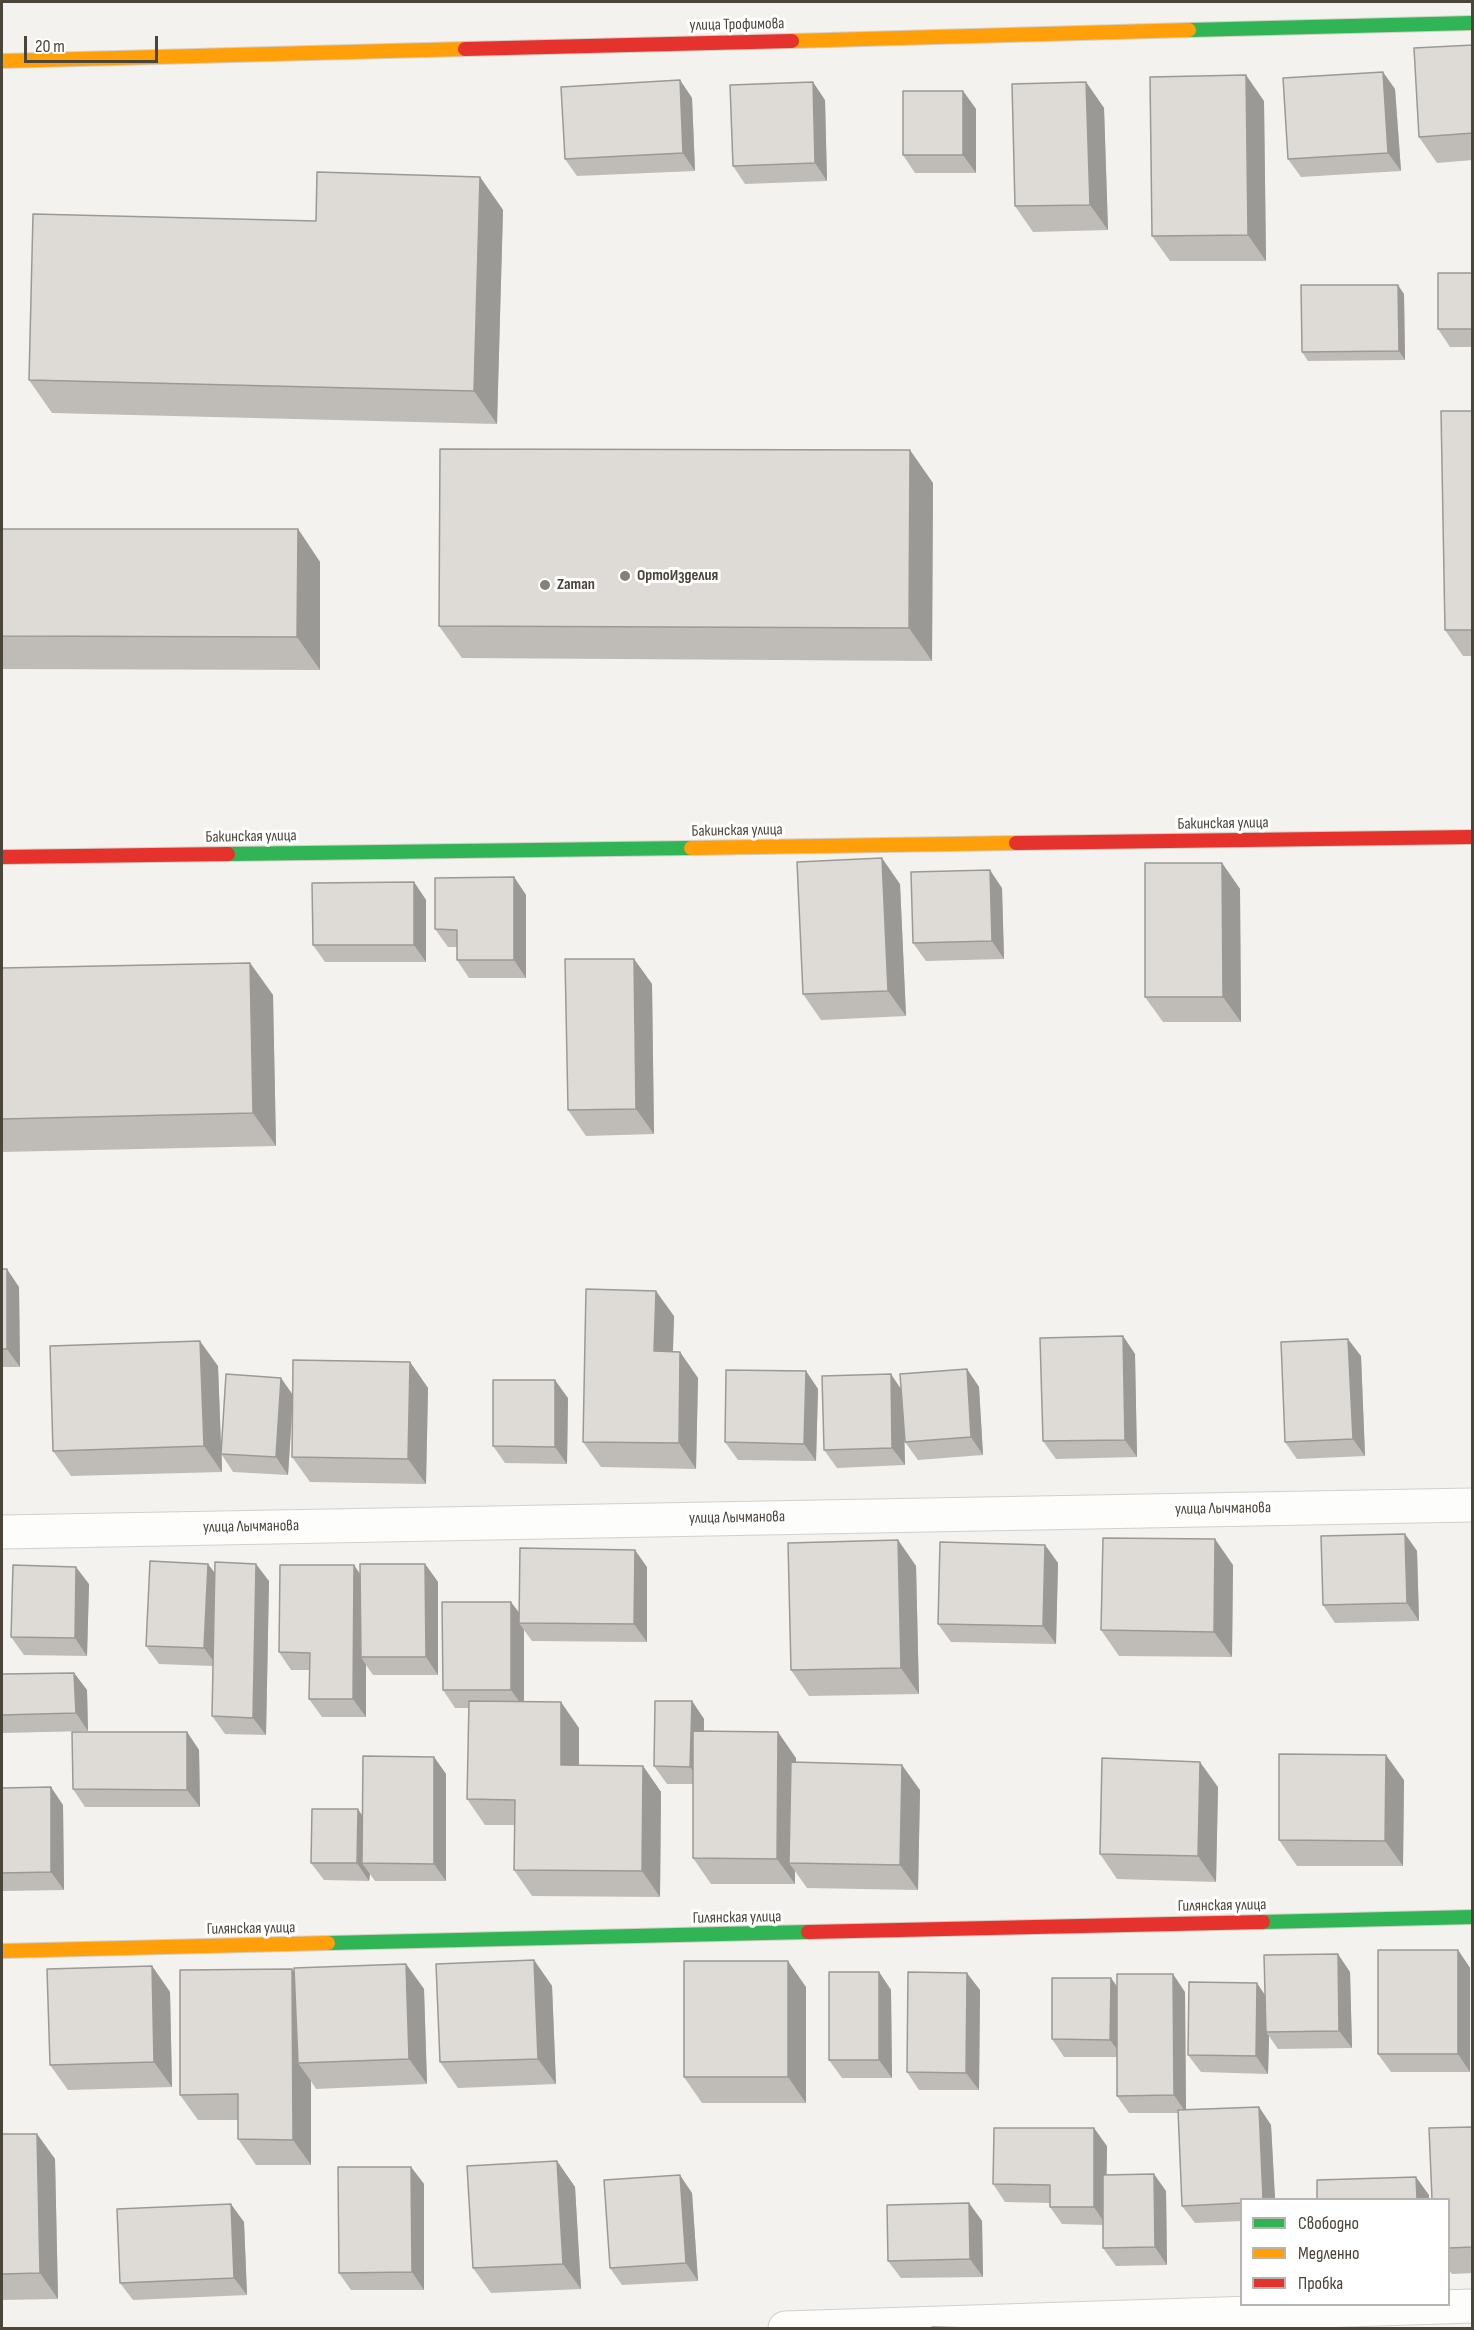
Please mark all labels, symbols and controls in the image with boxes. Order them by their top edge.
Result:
street label: улица Трофимова [689,15,785,35]
scale bar [27,24,160,62]
text: 20 m [35,36,65,57]
place label: ОртоИзделия [637,566,718,586]
marker: ОртоИзделия [618,569,632,583]
place label: Zaman [557,575,595,595]
marker: Zaman [538,578,552,592]
street label: Бакинская улица [1177,814,1269,834]
street label: Бакинская улица [691,821,783,841]
street label: Бакинская улица [205,827,297,847]
street label: улица Лычманова [1175,1499,1271,1519]
street label: улица Лычманова [689,1508,785,1528]
street label: улица Лычманова [203,1517,299,1537]
street label: Гилянская улица [1178,1896,1266,1916]
street label: Гилянская улица [693,1908,781,1928]
street label: Гилянская улица [207,1919,295,1939]
legend [1240,2198,1450,2306]
text: Свободно [1298,2213,1359,2234]
text: Медленно [1298,2243,1360,2264]
text: Пробка [1298,2273,1343,2294]

